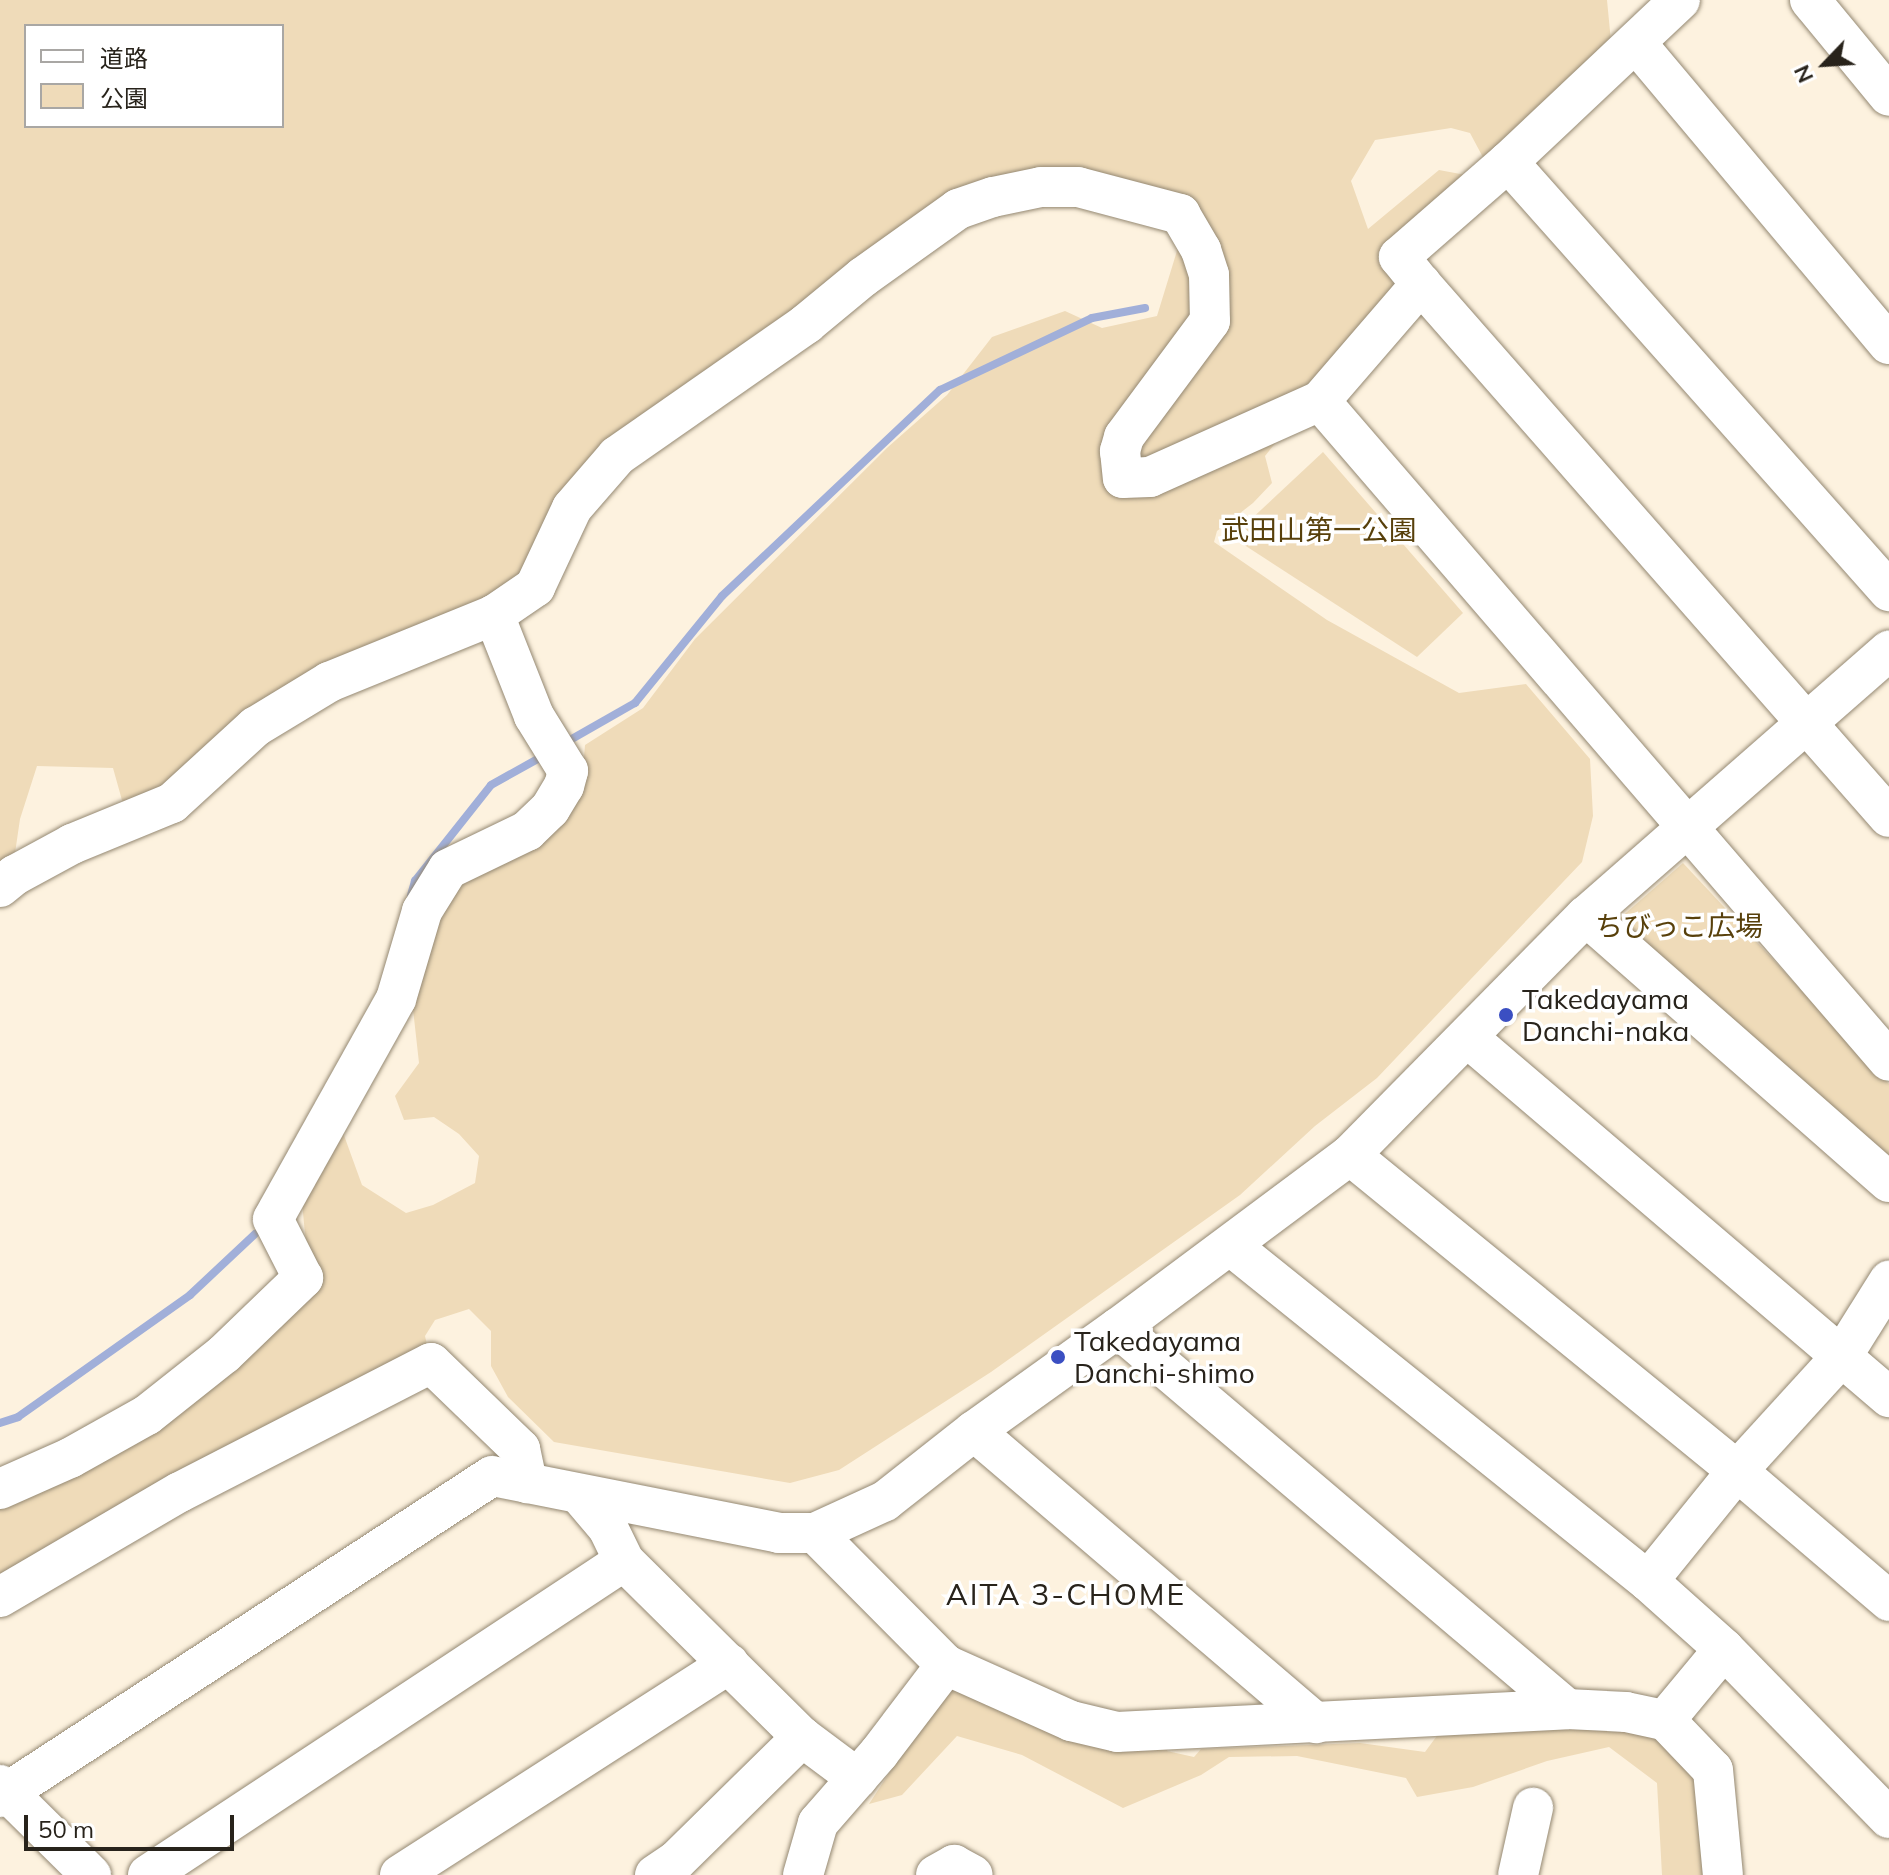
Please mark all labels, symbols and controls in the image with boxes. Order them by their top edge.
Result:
legend [24,24,284,128]
north arrow [1785,24,1865,104]
text: 道路 [100,43,148,73]
text: N [1787,61,1819,88]
text: 公園 [100,83,148,113]
park label: 武田山第一公園 [1221,513,1417,547]
park label: ちびっこ広場 [1595,909,1763,943]
place label: Takedayama Danchi-naka [1522,982,1689,1048]
marker: Takedayama Danchi-naka [1497,1006,1515,1024]
place label: Takedayama Danchi-shimo [1074,1324,1255,1390]
marker: Takedayama Danchi-shimo [1049,1348,1067,1366]
district label: AITA 3-CHOME [946,1576,1186,1612]
scale bar [28,1799,238,1849]
text: 50 m [38,1814,94,1844]

